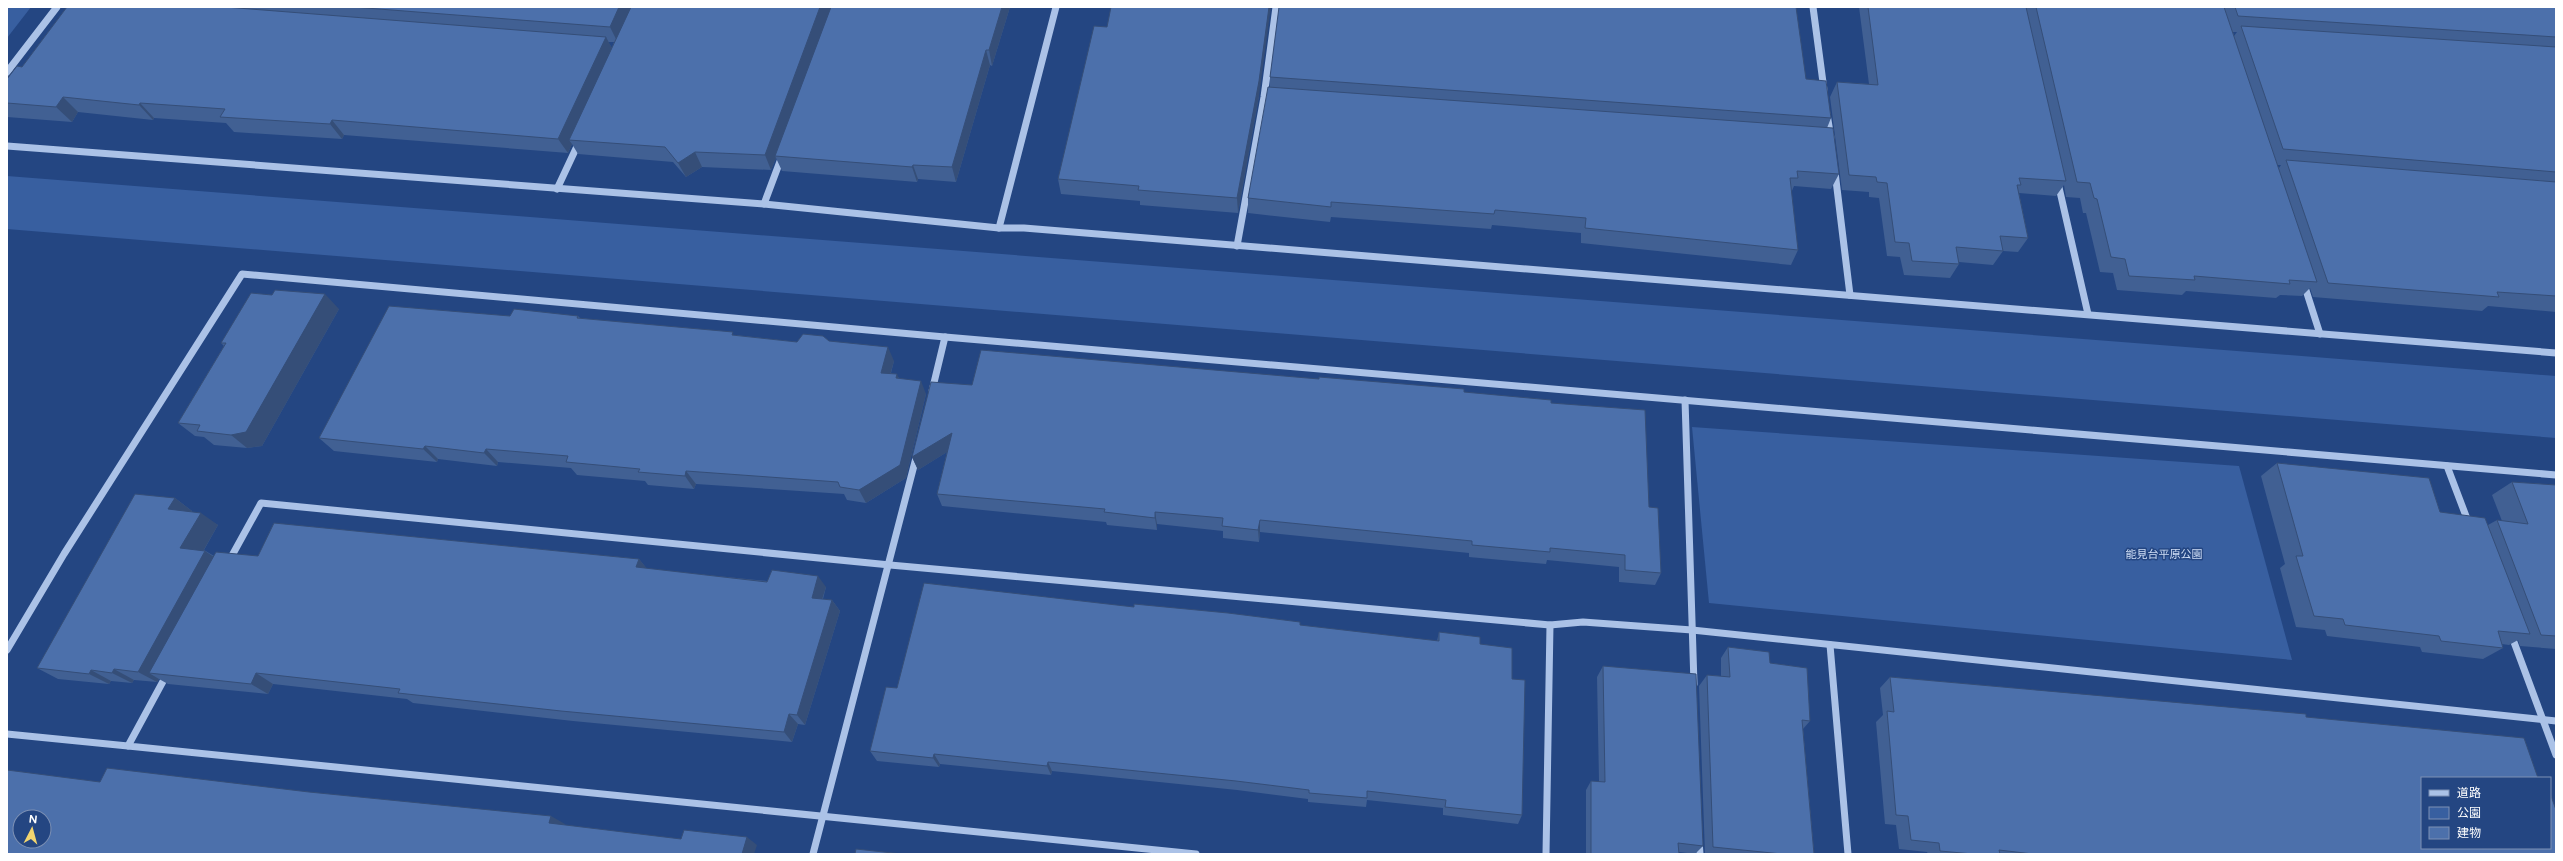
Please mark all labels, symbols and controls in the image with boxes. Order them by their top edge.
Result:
park label: 能見台平原公園 [2126,548,2203,561]
legend [2421,777,2551,849]
text: 道路 [2457,786,2481,800]
text: 公園 [2457,806,2481,820]
north arrow [12,809,52,849]
text: N [28,813,38,826]
text: 建物 [2457,826,2481,840]

